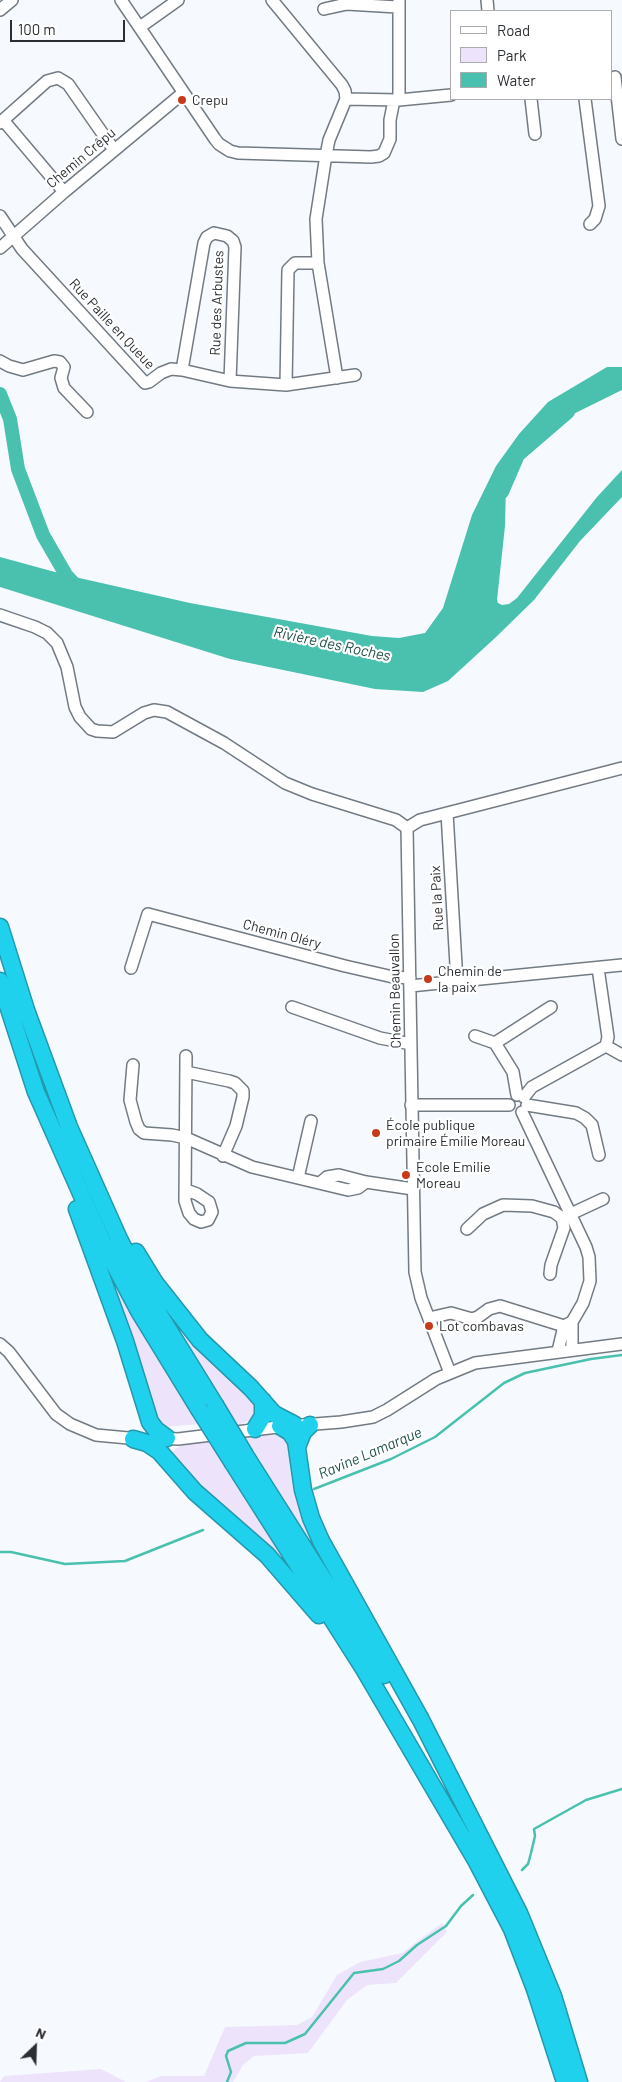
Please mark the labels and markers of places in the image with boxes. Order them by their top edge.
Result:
place label: Crepu [192,92,228,108]
marker: Crepu [176,94,188,106]
place label: Chemin de la paix [438,963,502,996]
marker: Chemin de la paix [422,973,434,985]
place label: École publique primaire Émilie Moreau [386,1117,525,1150]
marker: École publique primaire Émilie Moreau [370,1127,382,1139]
place label: Ecole Emilie Moreau [416,1159,491,1192]
marker: Ecole Emilie Moreau [400,1169,412,1181]
place label: Lot combavas [439,1318,524,1334]
marker: Lot combavas [423,1320,435,1332]

